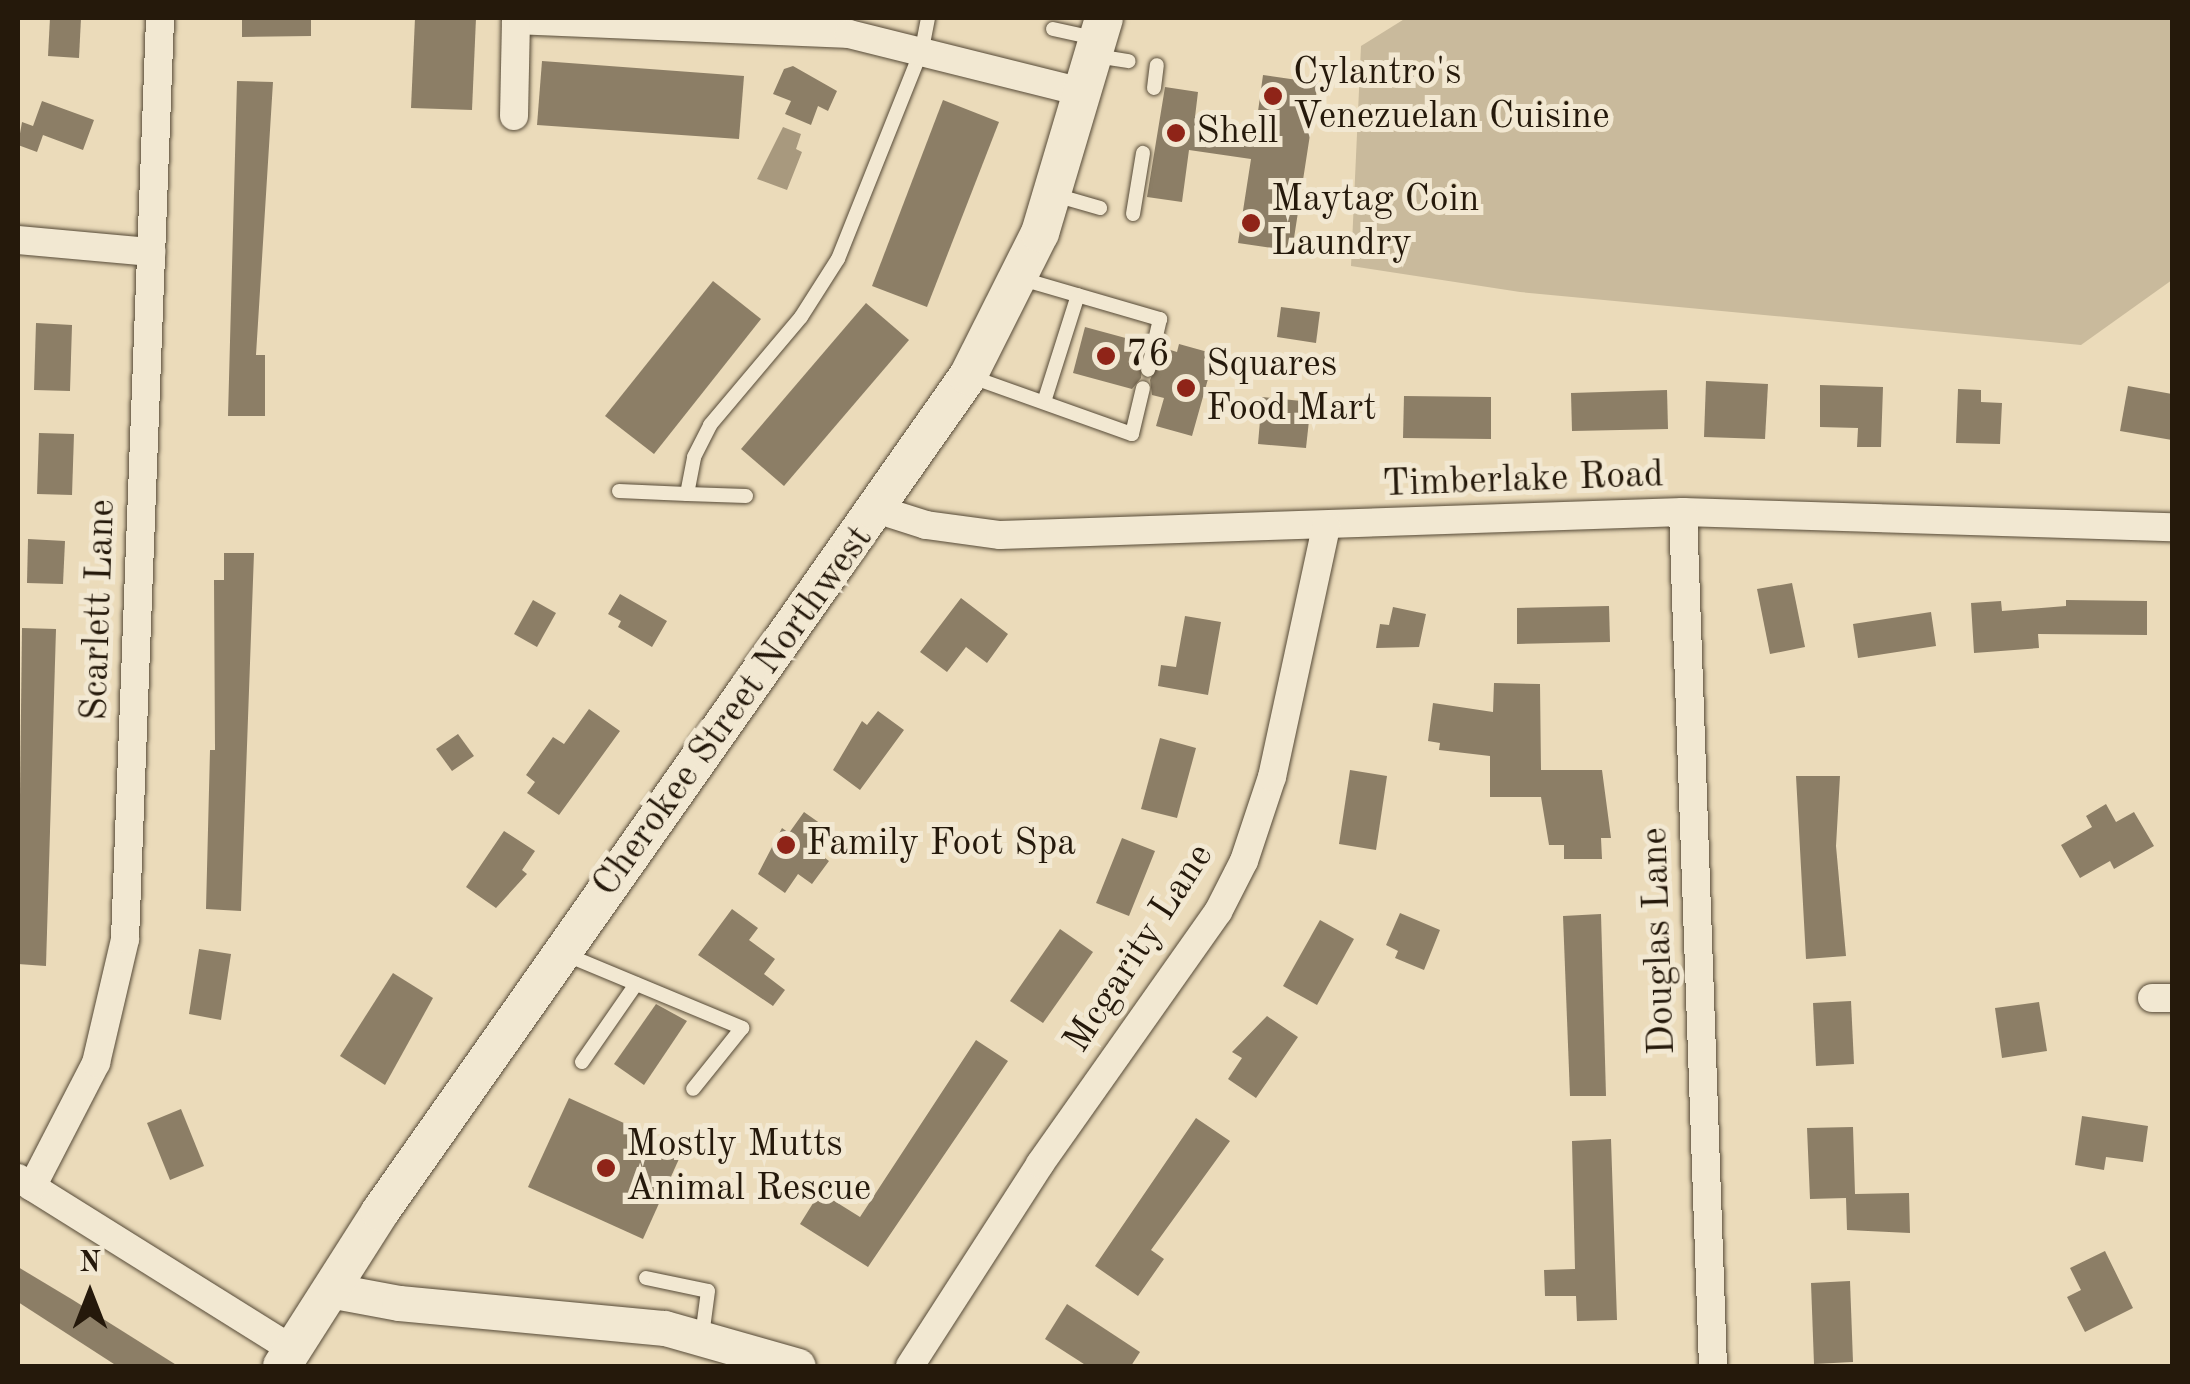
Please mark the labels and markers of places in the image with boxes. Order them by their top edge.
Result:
place label: Cylantro's Venezuelan Cuisine [1293,51,1610,140]
marker: Cylantro's Venezuelan Cuisine [1262,85,1284,107]
place label: Shell [1196,110,1278,156]
marker: Shell [1165,122,1187,144]
place label: Maytag Coin Laundry [1271,178,1479,268]
marker: Maytag Coin Laundry [1240,212,1262,234]
place label: 76 [1126,333,1170,379]
place label: Squares Food Mart [1206,343,1377,432]
marker: 76 [1095,345,1117,367]
marker: Squares Food Mart [1175,377,1197,399]
place label: Family Foot Spa [806,822,1076,868]
marker: Family Foot Spa [775,834,797,856]
place label: Mostly Mutts Animal Rescue [626,1123,871,1212]
marker: Mostly Mutts Animal Rescue [595,1157,617,1179]

